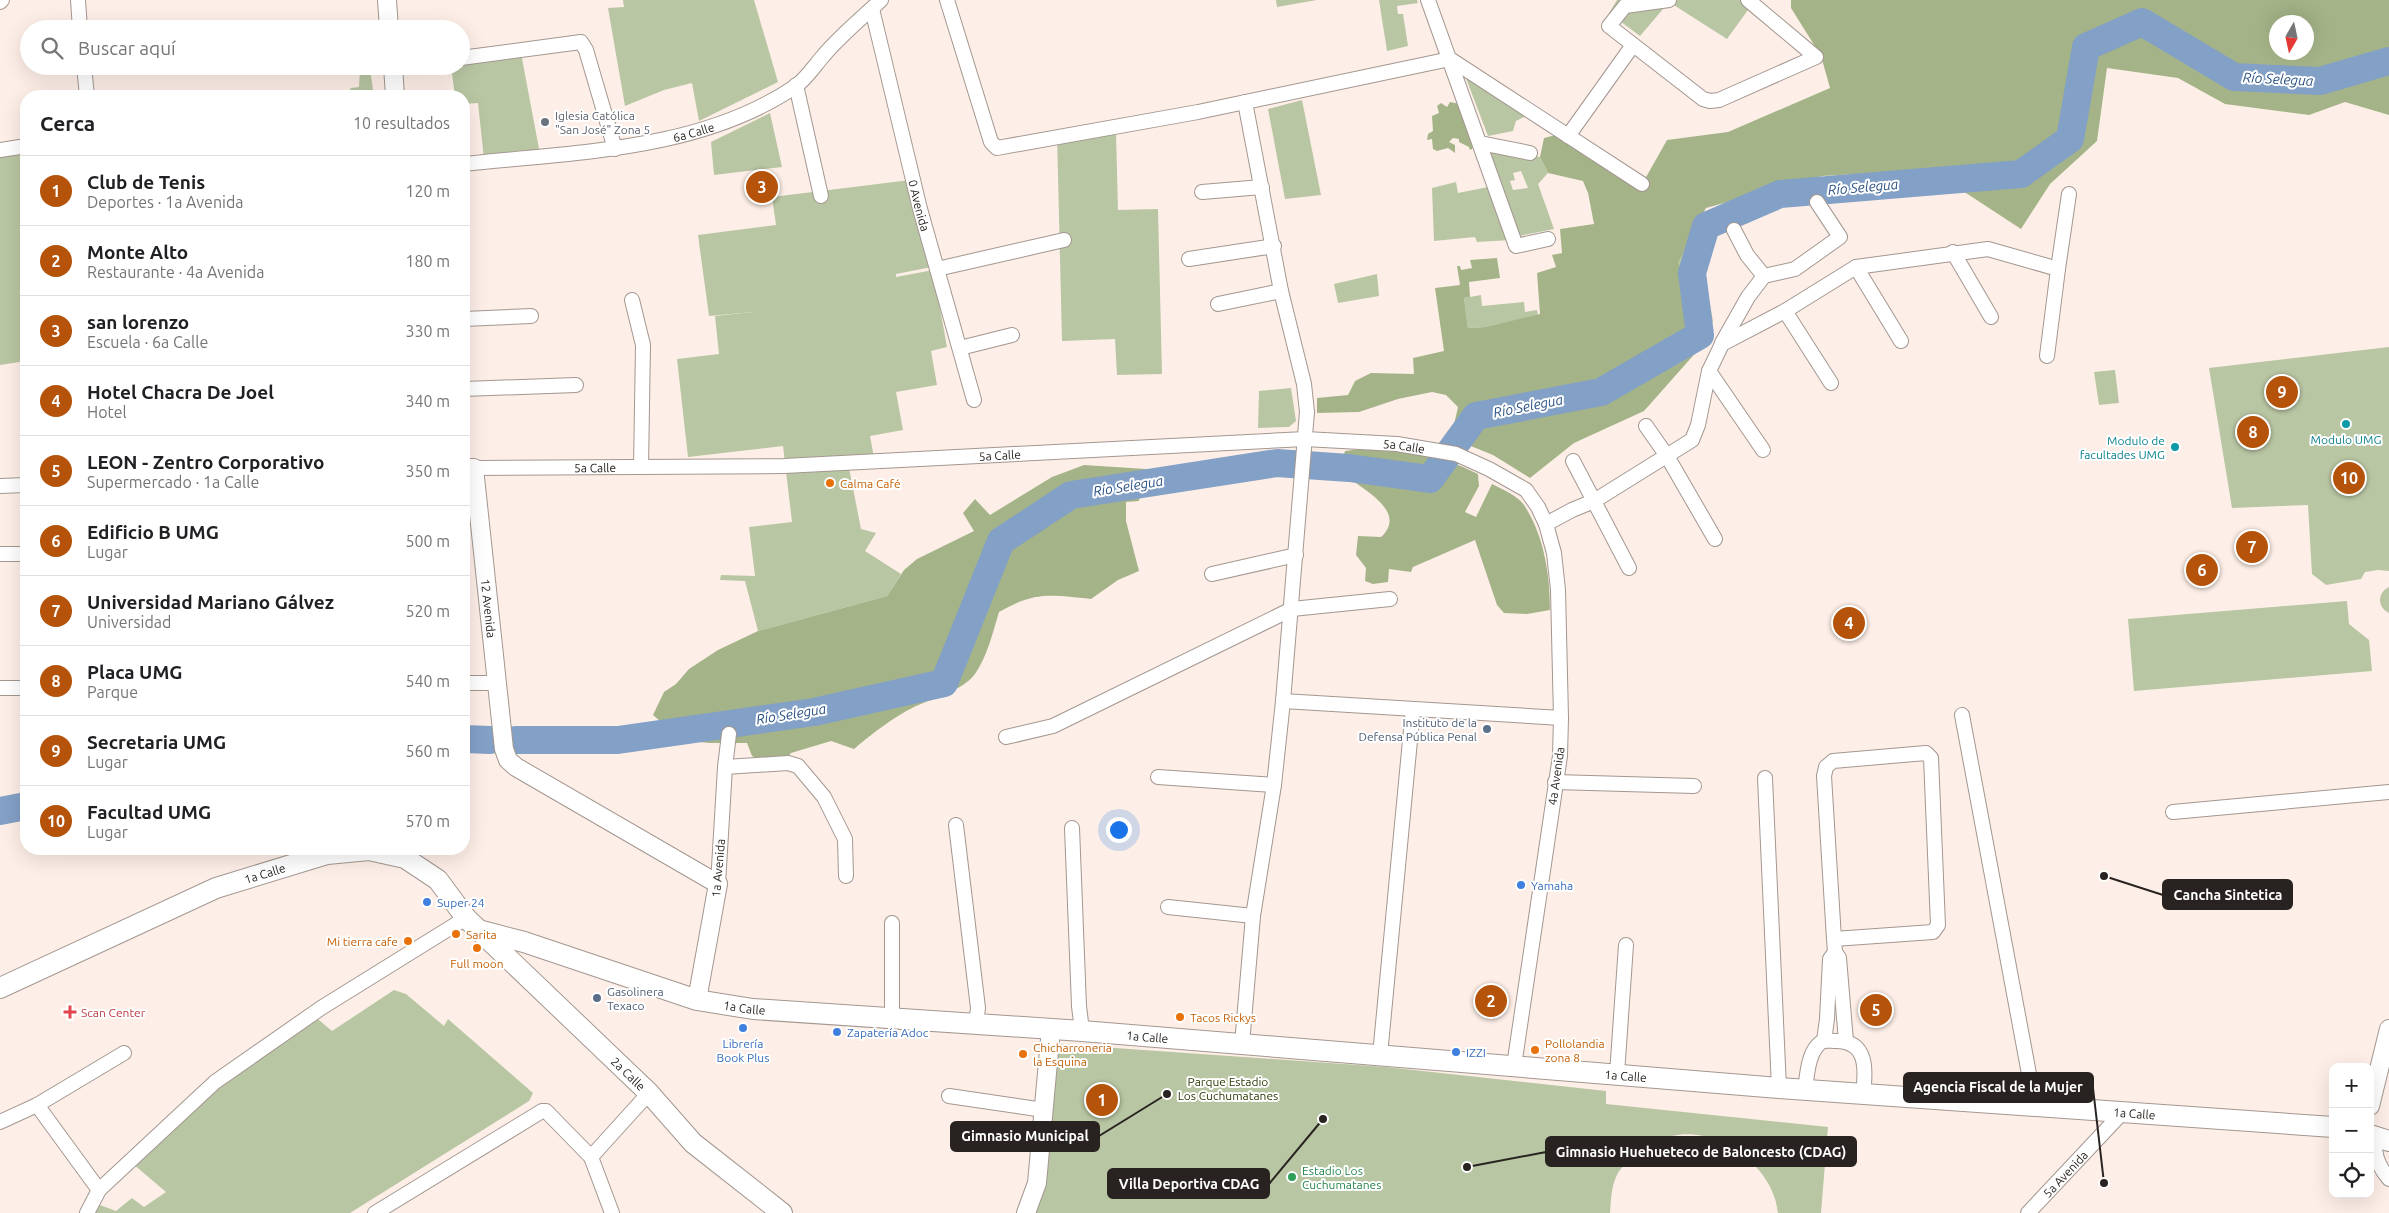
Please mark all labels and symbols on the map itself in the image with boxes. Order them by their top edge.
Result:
north arrow [2269,15,2314,60]
water label: Río Selegua [2242,69,2314,89]
place label: Iglesia Católica "San José" Zona 5 [555,109,650,136]
marker: Iglesia Católica "San José" Zona 5 [539,116,551,128]
street label: 6a Calle [672,120,716,144]
pin: 3 [746,168,778,206]
water label: Río Selegua [1827,176,1899,198]
street label: 0 Avenida [907,178,932,233]
pin: 9 [2266,373,2298,411]
water label: Río Selegua [1492,391,1565,421]
pin: 8 [2237,413,2269,451]
marker: Modulo UMG [2340,418,2352,430]
place label: Modulo UMG [2311,433,2381,446]
place label: Modulo de facultades UMG [2080,434,2165,461]
street label: 5a Calle [1383,437,1426,455]
marker: Modulo de facultades UMG [2169,441,2181,453]
street label: 5a Calle [978,447,1021,462]
pin: 10 [2333,459,2365,497]
street label: 5a Calle [574,461,616,474]
water label: Río Selegua [1092,473,1165,499]
marker: Calma Café [824,477,836,489]
place label: Calma Café [840,477,901,490]
pin: 7 [2236,528,2268,566]
pin: 6 [2186,551,2218,589]
street label: 12 Avenida [479,578,499,638]
pin: 4 [1833,604,1865,642]
water label: Río Selegua [755,701,828,727]
place label: Instituto de la Defensa Pública Penal [1358,716,1477,743]
marker: Instituto de la Defensa Pública Penal [1481,723,1493,735]
street label: 4a Avenida [1545,746,1567,806]
your location [1106,817,1132,843]
street label: 1a Avenida [709,838,727,898]
street label: 1a Calle [243,861,287,885]
marker: Yamaha [1515,879,1527,891]
place label: Yamaha [1531,879,1573,892]
callout: Cancha Sintetica [2163,880,2292,909]
text: Cancha Sintetica [2174,887,2282,903]
marker: Super 24 [421,896,433,908]
place label: Super 24 [437,896,485,909]
marker: Sarita [450,928,462,940]
place label: Sarita [466,928,497,941]
place label: Mi tierra cafe [327,935,398,948]
marker: Mi tierra cafe [402,935,414,947]
marker: Full moon [471,942,483,954]
place label: Full moon [450,957,504,970]
pin: 2 [1475,982,1507,1020]
place label: Gasolinera Texaco [607,985,664,1012]
pin: 5 [1860,991,1892,1029]
marker: Gasolinera Texaco [591,992,603,1004]
street label: 1a Calle [723,998,766,1016]
marker: Scan Center [63,1005,77,1019]
place label: Scan Center [81,1006,146,1019]
marker: Tacos Rickys [1174,1011,1186,1023]
place label: Tacos Rickys [1190,1011,1256,1024]
marker: Librería Book Plus [737,1022,749,1034]
marker: Zapatería Adoc [831,1026,843,1038]
place label: Zapatería Adoc [847,1026,929,1039]
street label: 1a Calle [1126,1028,1169,1045]
place label: Librería Book Plus [717,1037,769,1064]
place label: Pollolandia zona 8 [1545,1037,1605,1064]
place label: Chicharroneria la Esquina [1033,1041,1112,1068]
marker: Pollolandia zona 8 [1529,1044,1541,1056]
marker: IZZI [1450,1046,1462,1058]
place label: IZZI [1466,1046,1486,1059]
marker: Chicharroneria la Esquina [1017,1048,1029,1060]
street label: 2a Calle [609,1054,648,1093]
street label: 1a Calle [1604,1067,1647,1084]
callout: Agencia Fiscal de la Mujer [1904,1073,2093,1102]
park label: Parque Estadio Los Cuchumatanes [1178,1075,1278,1102]
text: Agencia Fiscal de la Mujer [1913,1079,2083,1095]
pin: 1 [1086,1081,1118,1119]
street label: 1a Calle [2113,1105,2156,1121]
callout: Gimnasio Municipal [951,1122,1099,1151]
text: Gimnasio Municipal [961,1128,1089,1144]
callout: Gimnasio Huehueteco de Baloncesto (CDAG) [1546,1137,1856,1166]
text: Gimnasio Huehueteco de Baloncesto (CDAG) [1556,1144,1846,1160]
street label: 5a Avenida [2040,1148,2090,1200]
place label: Estadio Los Cuchumatanes [1302,1164,1381,1191]
callout: Villa Deportiva CDAG [1108,1169,1269,1198]
marker: Estadio Los Cuchumatanes [1286,1171,1298,1183]
text: Villa Deportiva CDAG [1119,1176,1259,1192]

